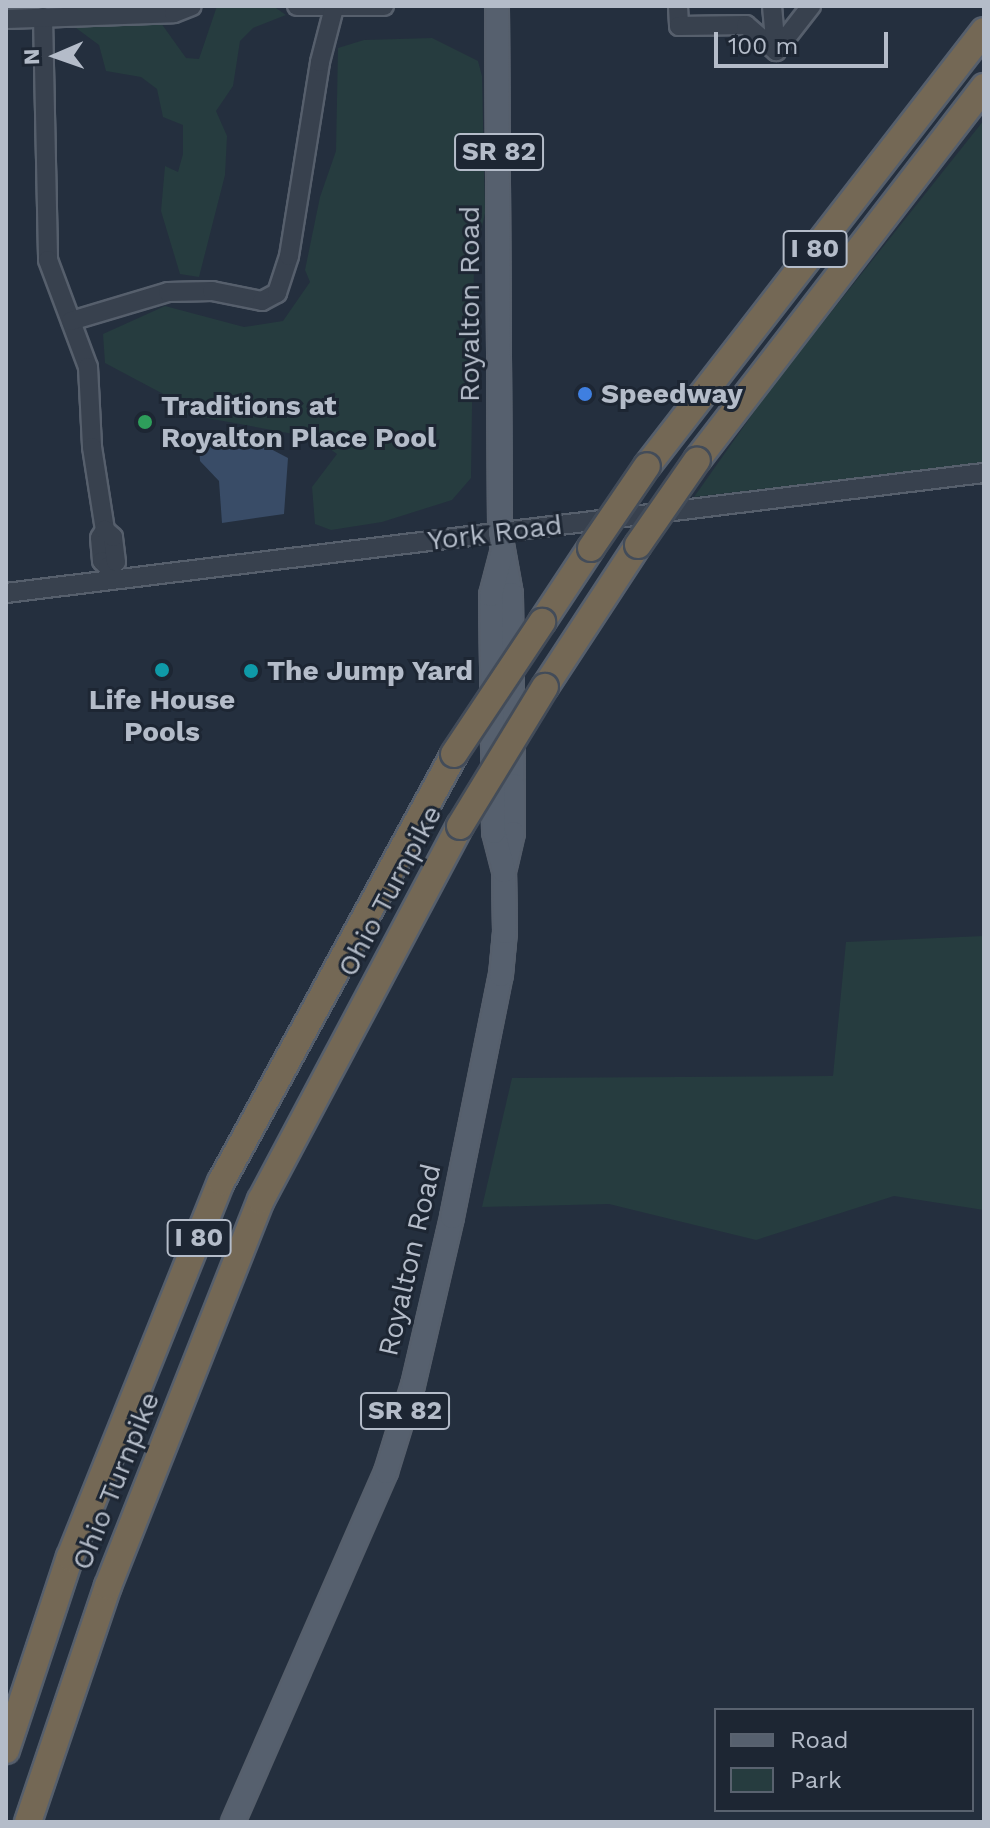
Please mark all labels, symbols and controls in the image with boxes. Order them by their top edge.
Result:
north arrow [16,16,96,96]
scale bar [718,16,892,66]
text: 100 m [728,32,798,60]
text: N [19,48,44,65]
road number: SR 82 [453,130,545,174]
street label: Royalton Road [453,206,487,402]
road number: I 80 [781,227,849,271]
place label: Speedway [601,377,743,411]
marker: Speedway [576,385,594,403]
place label: Traditions at Royalton Place Pool [161,389,436,455]
marker: Traditions at Royalton Place Pool [136,413,154,431]
street label: York Road [425,508,565,558]
place label: The Jump Yard [267,654,474,688]
marker: Life House Pools [153,661,171,679]
marker: The Jump Yard [242,662,260,680]
place label: Life House Pools [89,683,235,749]
street label: Ohio Turnpike [331,799,449,983]
street label: Royalton Road [372,1161,448,1359]
road number: I 80 [165,1216,233,1260]
street label: Ohio Turnpike [65,1387,167,1575]
road number: SR 82 [359,1389,451,1433]
legend [714,1708,974,1812]
text: Road [790,1726,849,1754]
text: Park [790,1766,842,1794]

